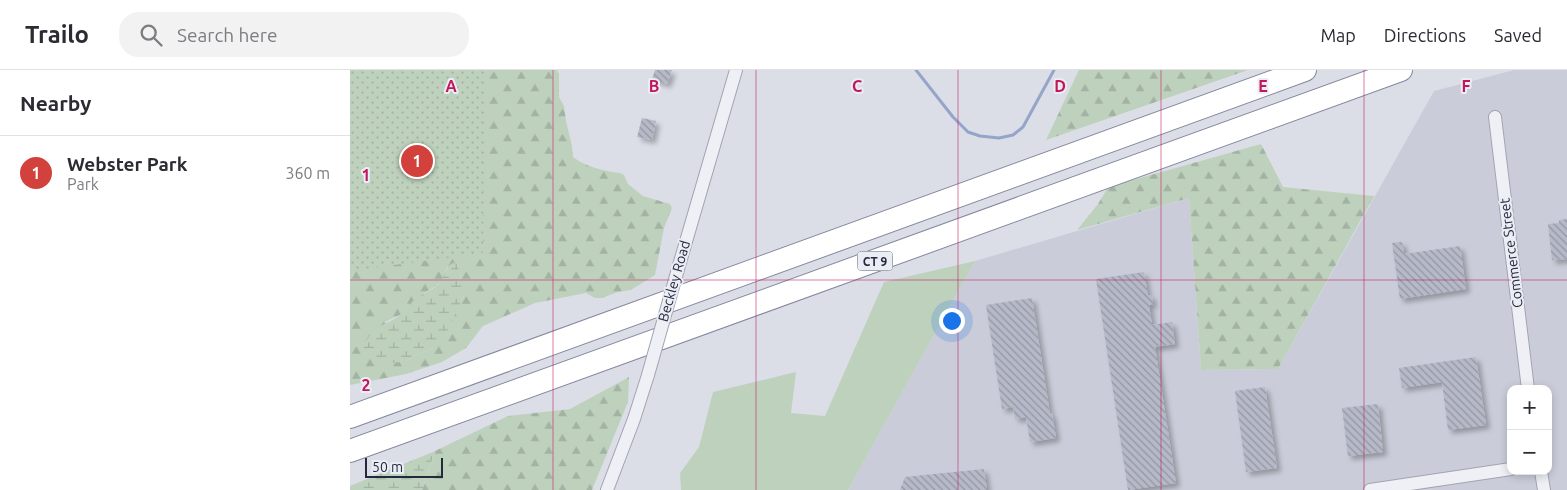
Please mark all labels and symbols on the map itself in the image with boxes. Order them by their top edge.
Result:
text: A [445,77,457,95]
text: B [649,77,659,95]
text: C [852,77,862,95]
text: D [1054,77,1066,95]
text: E [1258,77,1268,95]
text: F [1462,77,1471,95]
pin: 1 [401,142,433,180]
text: 1 [361,166,371,184]
street label: Commerce Street [1496,197,1526,309]
street label: Beckley Road [655,239,693,323]
road number: CT 9 [858,252,892,270]
your location [939,308,965,334]
text: 2 [361,376,371,394]
scale bar [365,455,442,478]

